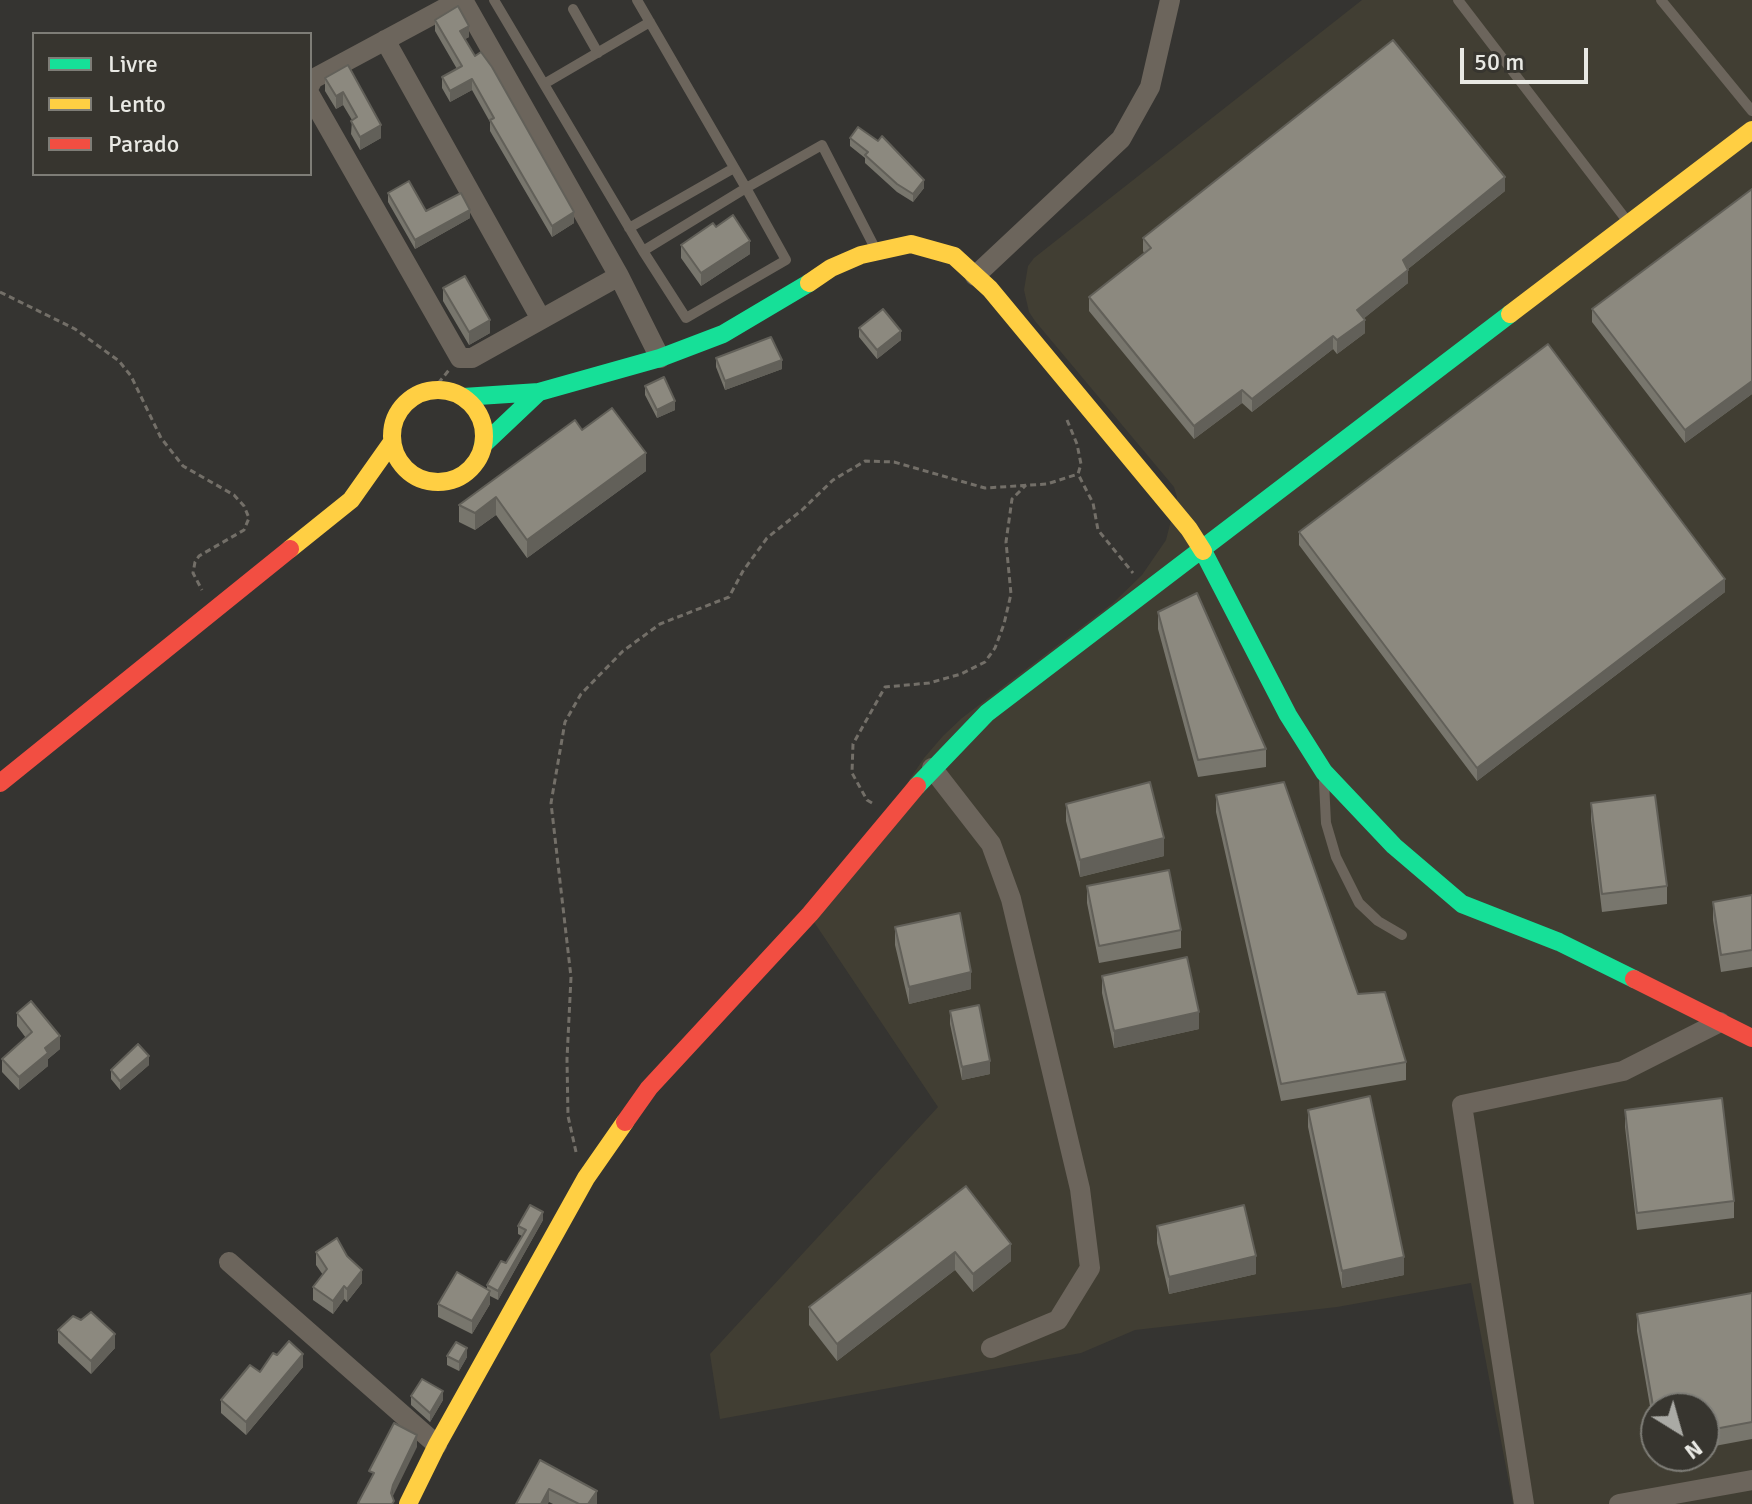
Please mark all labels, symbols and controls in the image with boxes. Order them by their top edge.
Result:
legend [32,32,312,176]
scale bar [1464,32,1592,82]
text: 50 m [1474,47,1524,77]
text: Livre [108,49,158,79]
text: Lento [108,89,166,119]
text: Parado [108,129,179,159]
north arrow [1640,1392,1720,1472]
text: N [1679,1435,1708,1465]

